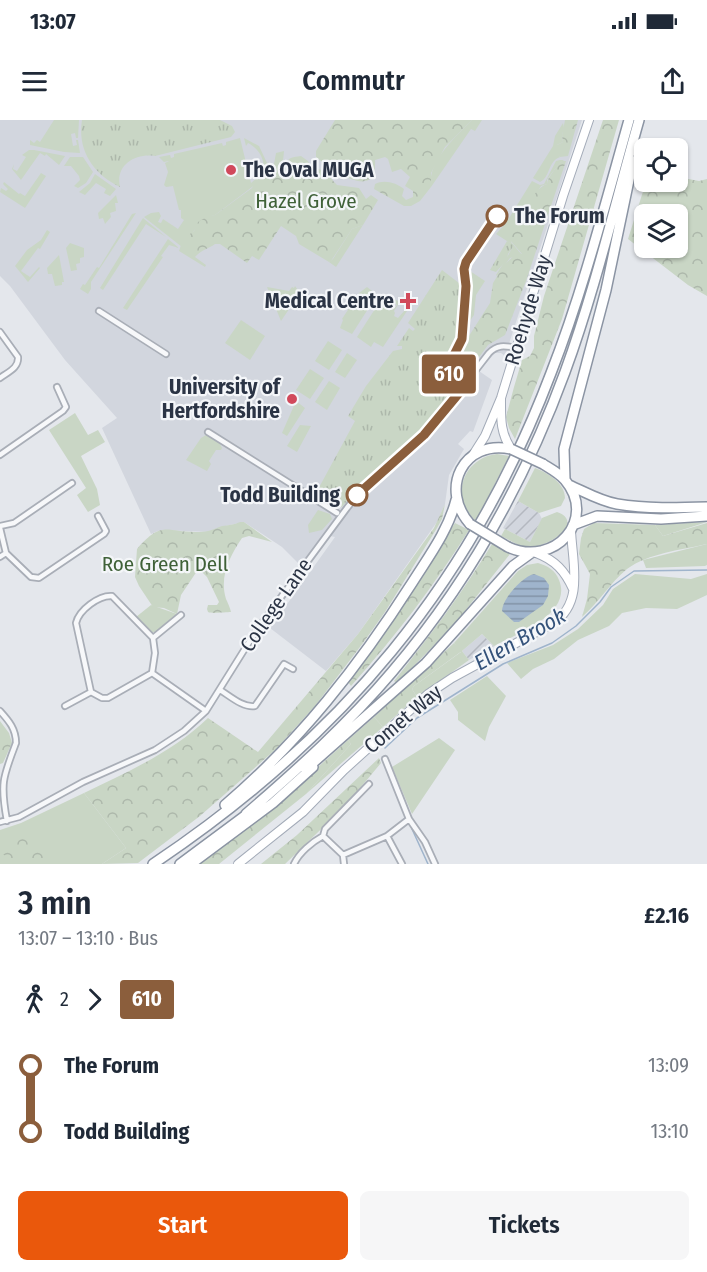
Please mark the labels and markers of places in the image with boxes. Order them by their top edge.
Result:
place label: The Oval MUGA [243,157,374,183]
marker: The Oval MUGA [224,163,238,177]
place label: The Forum [514,203,605,229]
marker: The Forum [486,205,508,227]
place label: Medical Centre [265,288,394,314]
marker: Medical Centre [399,292,417,310]
place label: University of Hertfordshire [162,374,282,424]
marker: University of Hertfordshire [285,392,299,406]
place label: Todd Building [220,482,341,508]
marker: Todd Building [346,484,368,506]

